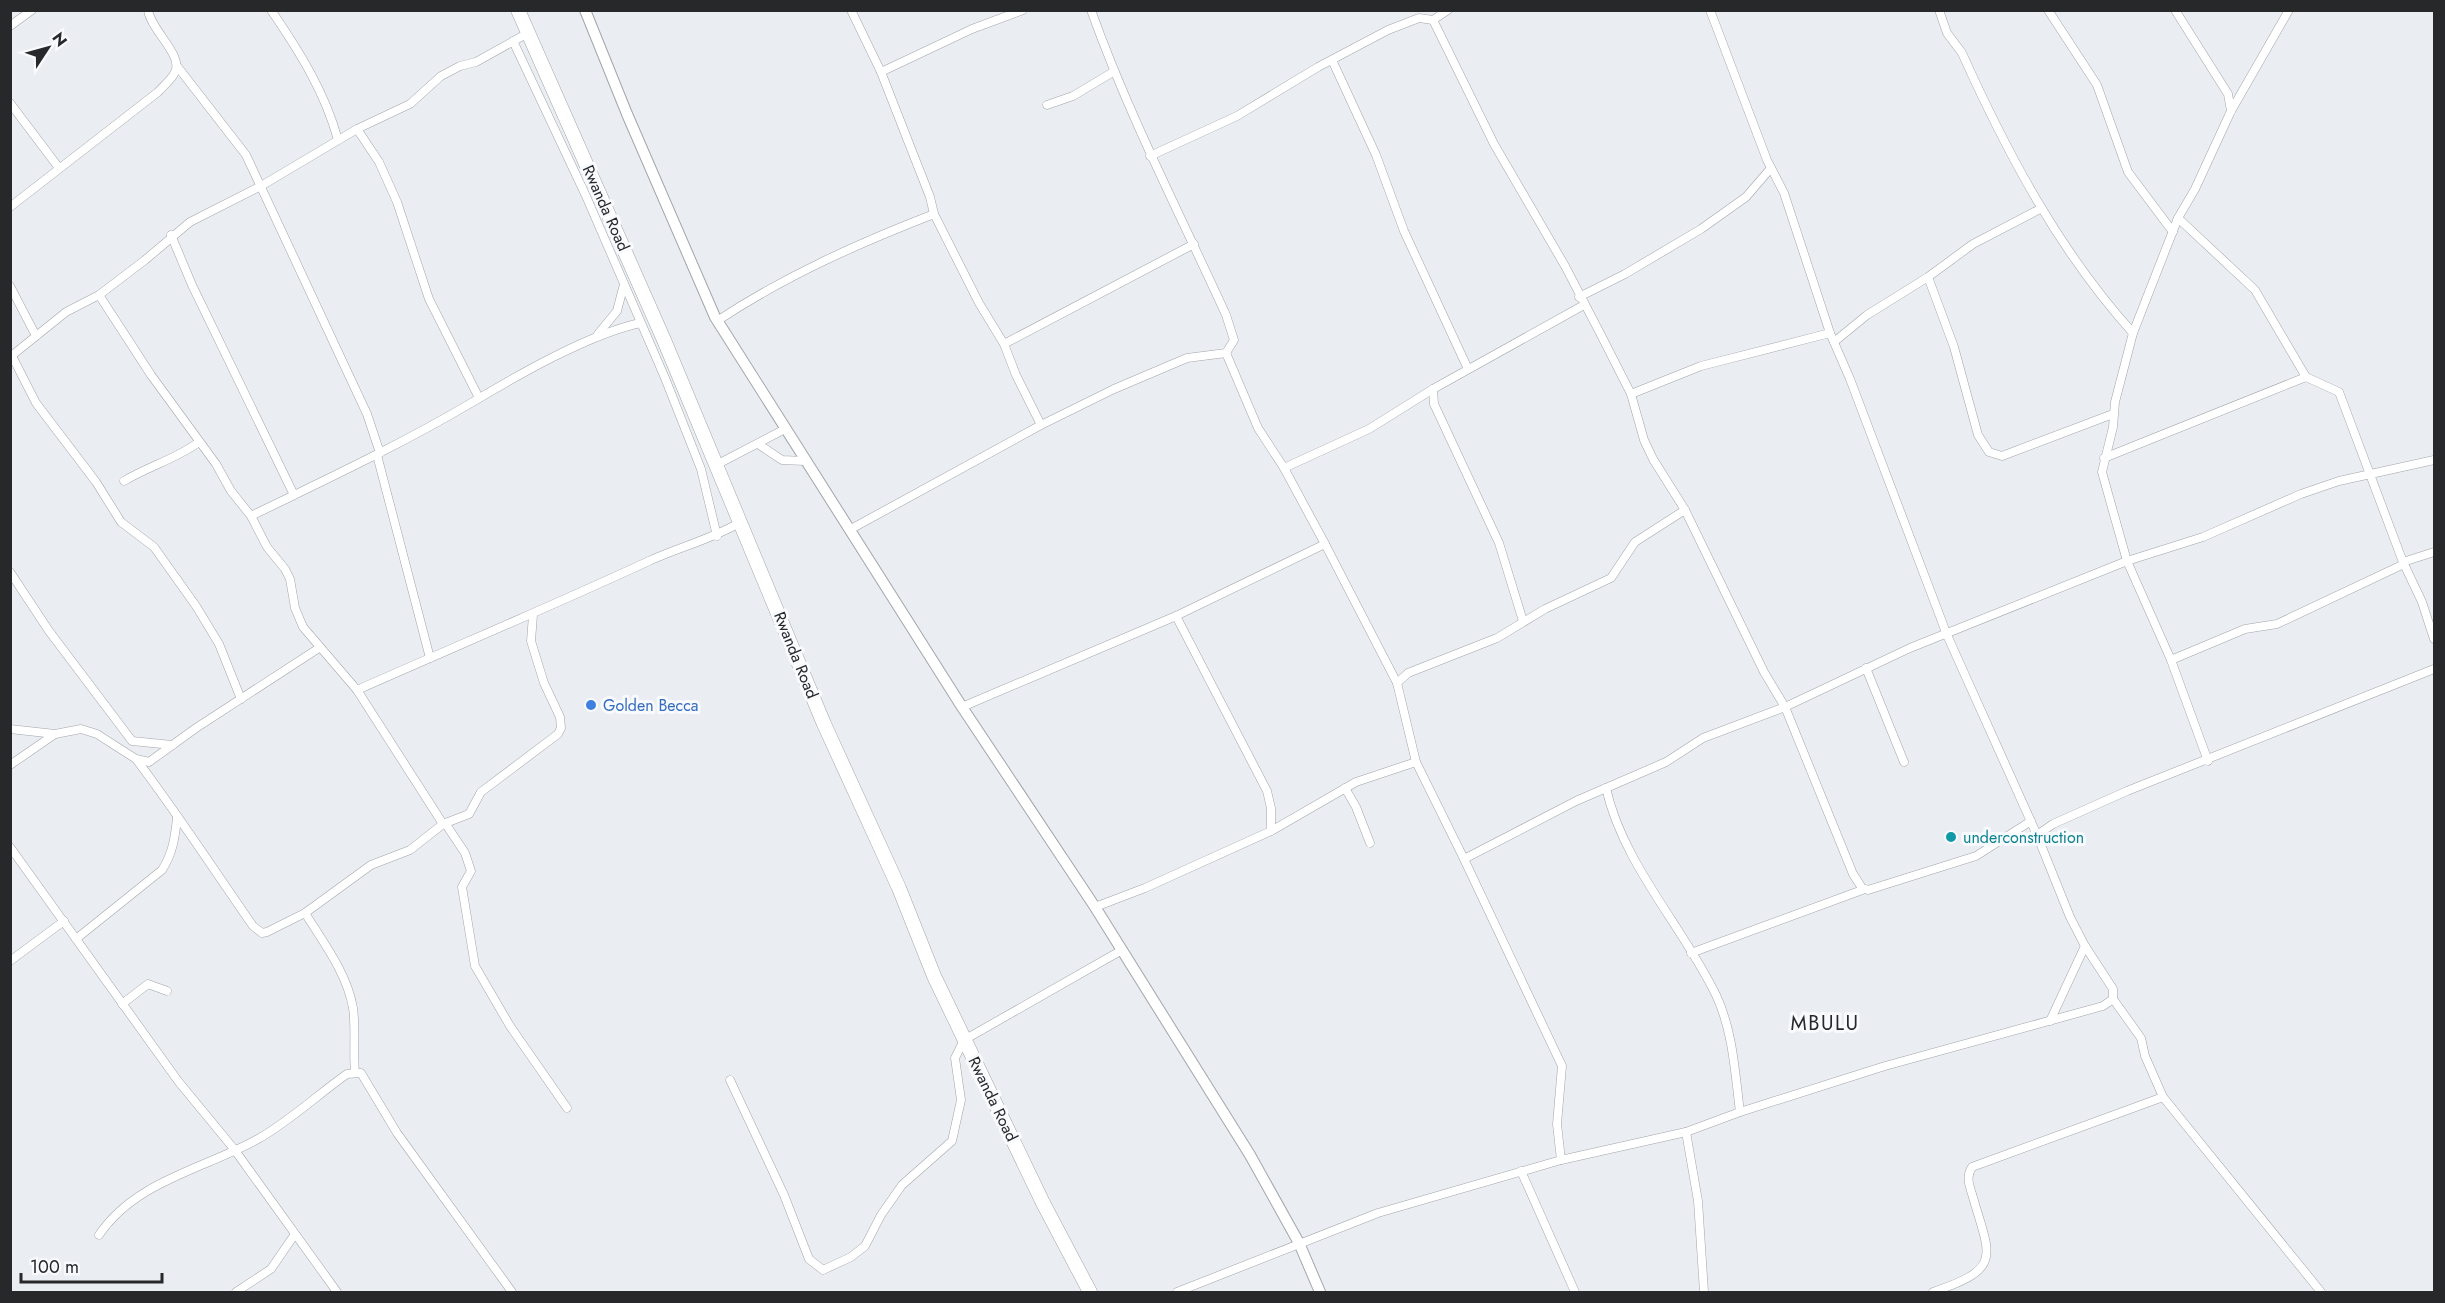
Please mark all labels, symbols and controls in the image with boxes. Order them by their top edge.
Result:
north arrow [18,18,78,78]
text: N [47,28,73,51]
street label: Rwanda Road [577,161,635,255]
street label: Rwanda Road [768,608,824,702]
place label: Golden Becca [603,694,699,717]
marker: Golden Becca [584,698,598,712]
place label: underconstruction [1963,826,2084,849]
marker: underconstruction [1944,830,1958,844]
district label: MBULU [1791,1009,1859,1038]
street label: Rwanda Road [962,1053,1024,1145]
scale bar [21,1246,162,1284]
text: 100 m [30,1254,79,1280]

